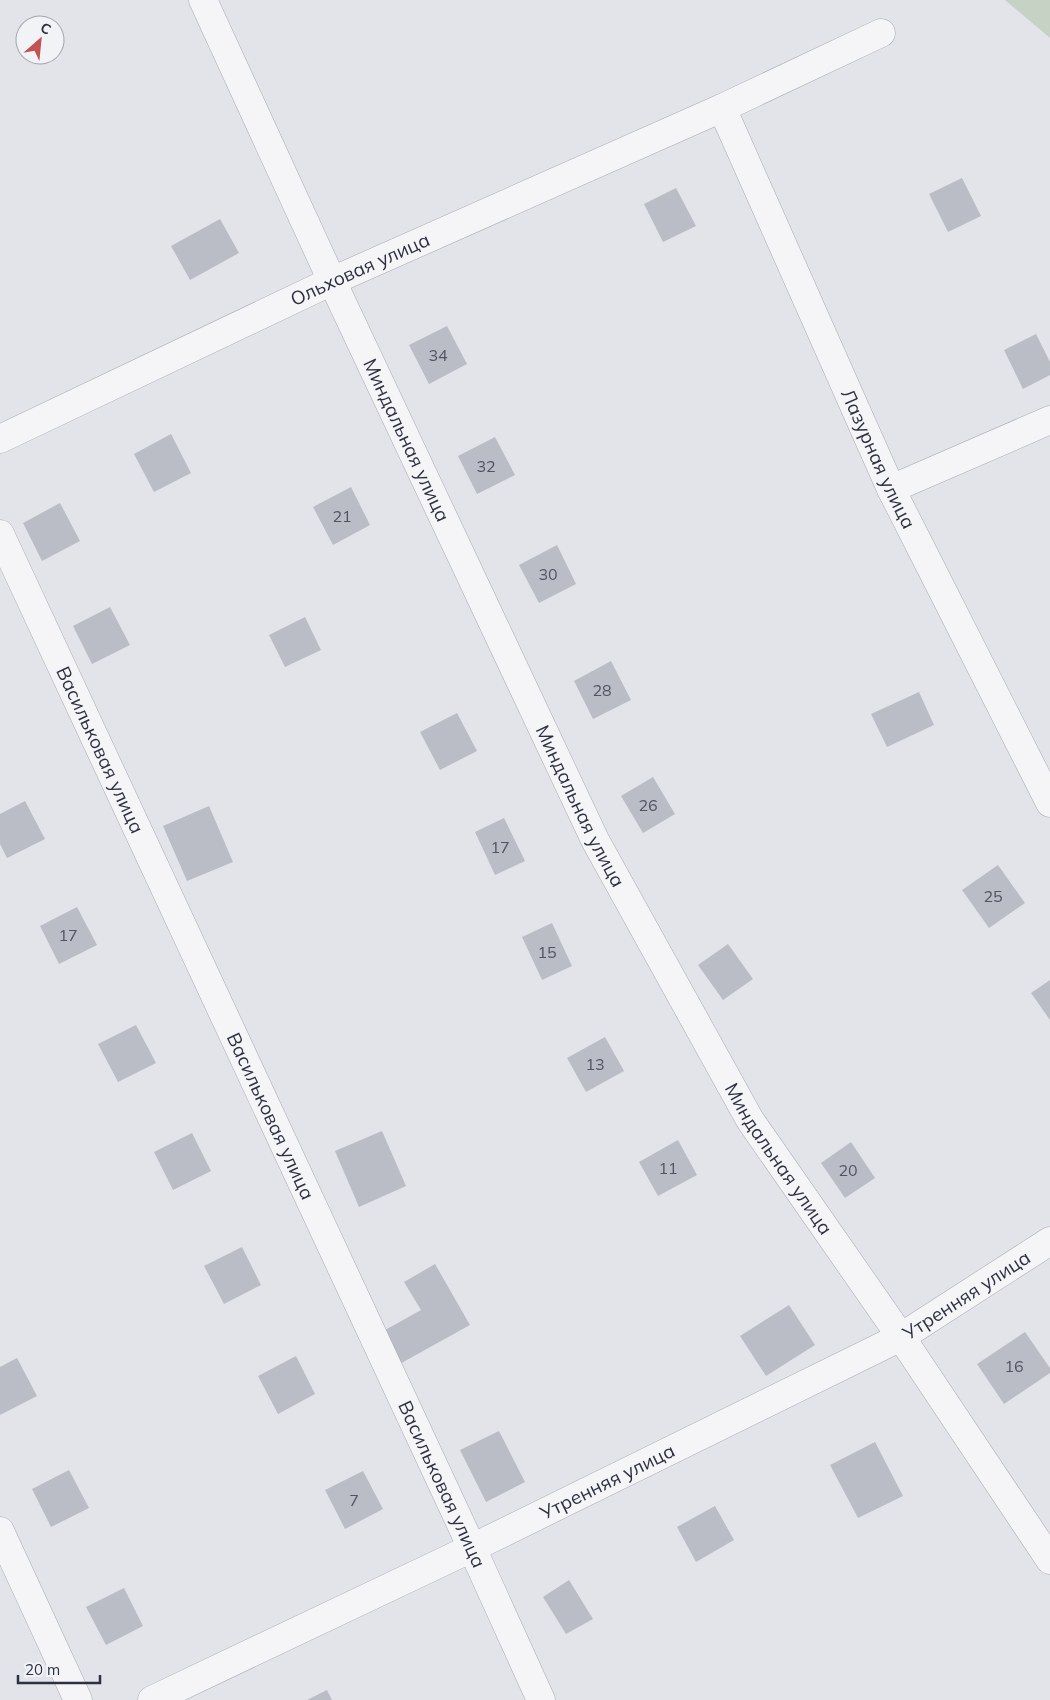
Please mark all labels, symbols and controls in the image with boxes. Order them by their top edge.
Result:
north arrow [15,15,65,65]
text: С [38,18,54,39]
street label: Ольховая улица [286,227,433,311]
house number: 34 [428,345,448,365]
street label: Миндальная улица [358,355,455,525]
street label: Лазурная улица [836,385,921,533]
house number: 32 [476,456,496,476]
house number: 21 [332,506,352,526]
house number: 30 [538,564,558,584]
street label: Васильковая улица [51,663,150,837]
house number: 28 [592,680,612,700]
street label: Миндальная улица [531,721,631,891]
house number: 26 [638,795,658,815]
house number: 17 [490,837,510,857]
house number: 25 [983,886,1003,906]
house number: 17 [58,925,78,945]
house number: 15 [537,942,557,962]
street label: Васильковая улица [222,1029,320,1203]
house number: 13 [585,1054,605,1074]
street label: Миндальная улица [720,1079,838,1239]
house number: 11 [658,1158,678,1178]
house number: 20 [838,1160,858,1180]
street label: Утренняя улица [897,1245,1035,1345]
house number: 16 [1004,1356,1024,1376]
street label: Васильковая улица [393,1397,491,1571]
street label: Утренняя улица [535,1438,679,1525]
house number: 7 [349,1490,359,1510]
scale bar [18,1652,100,1684]
text: 20 m [25,1660,60,1679]

